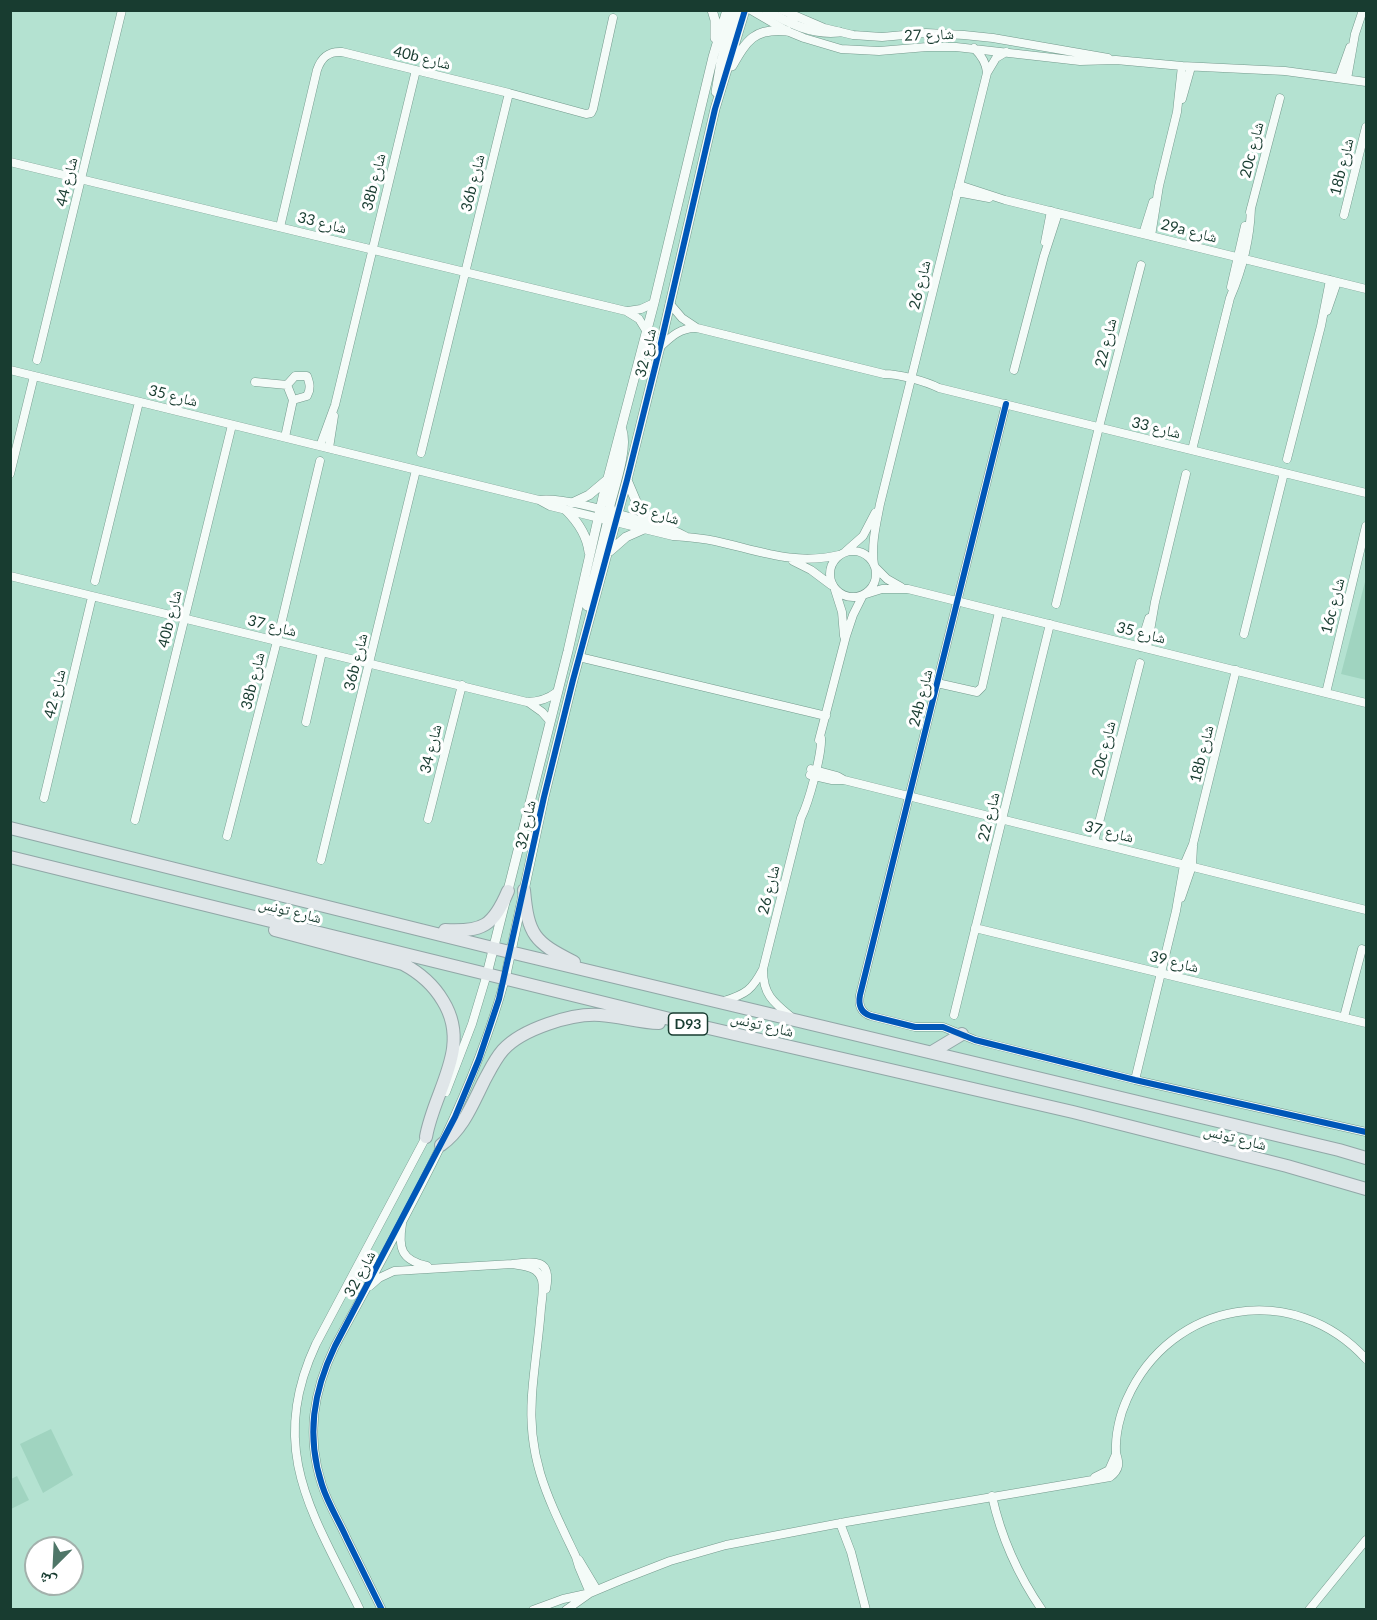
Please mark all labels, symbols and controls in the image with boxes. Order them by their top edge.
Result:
street label: شارع 27 [904,25,954,45]
street label: 40b شارع [392,42,452,74]
street label: 20c شارع [1236,120,1268,180]
street label: 18b شارع [1326,137,1358,197]
street label: 38b شارع [358,152,390,212]
street label: 36b شارع [457,153,489,213]
street label: شارع 44 [52,156,82,208]
street label: شارع 33 [296,208,348,238]
street label: 29a شارع [1159,215,1219,247]
street label: شارع 26 [905,259,935,311]
street label: شارع 22 [1091,317,1121,369]
street label: شارع 32 [632,327,660,379]
street label: شارع 35 [147,381,199,411]
street label: شارع 33 [1130,413,1182,443]
street label: شارع 35 [629,497,681,529]
street label: 16c شارع [1317,576,1349,636]
street label: 40b شارع [154,589,186,649]
street label: شارع 37 [246,611,298,641]
street label: شارع 35 [1115,618,1167,648]
street label: 36b شارع [340,632,372,692]
street label: 38b شارع [237,651,269,711]
street label: شارع 42 [40,668,70,720]
street label: 24b شارع [905,668,937,728]
street label: 20c شارع [1088,719,1120,779]
street label: شارع 34 [416,723,446,775]
street label: 18b شارع [1186,724,1218,784]
street label: شارع 22 [974,791,1004,843]
street label: شارع 32 [512,799,540,851]
street label: شارع 37 [1083,817,1135,847]
street label: شارع 26 [754,864,784,916]
street label: شارع تونس [257,895,323,927]
street label: شارع 39 [1148,947,1200,977]
street label: شارع تونس [729,1009,795,1041]
road number: D93 [668,1013,708,1035]
street label: شارع تونس [1202,1122,1268,1154]
street label: شارع 32 [340,1248,380,1300]
north arrow [24,1536,84,1596]
text: ش [36,1569,59,1593]

